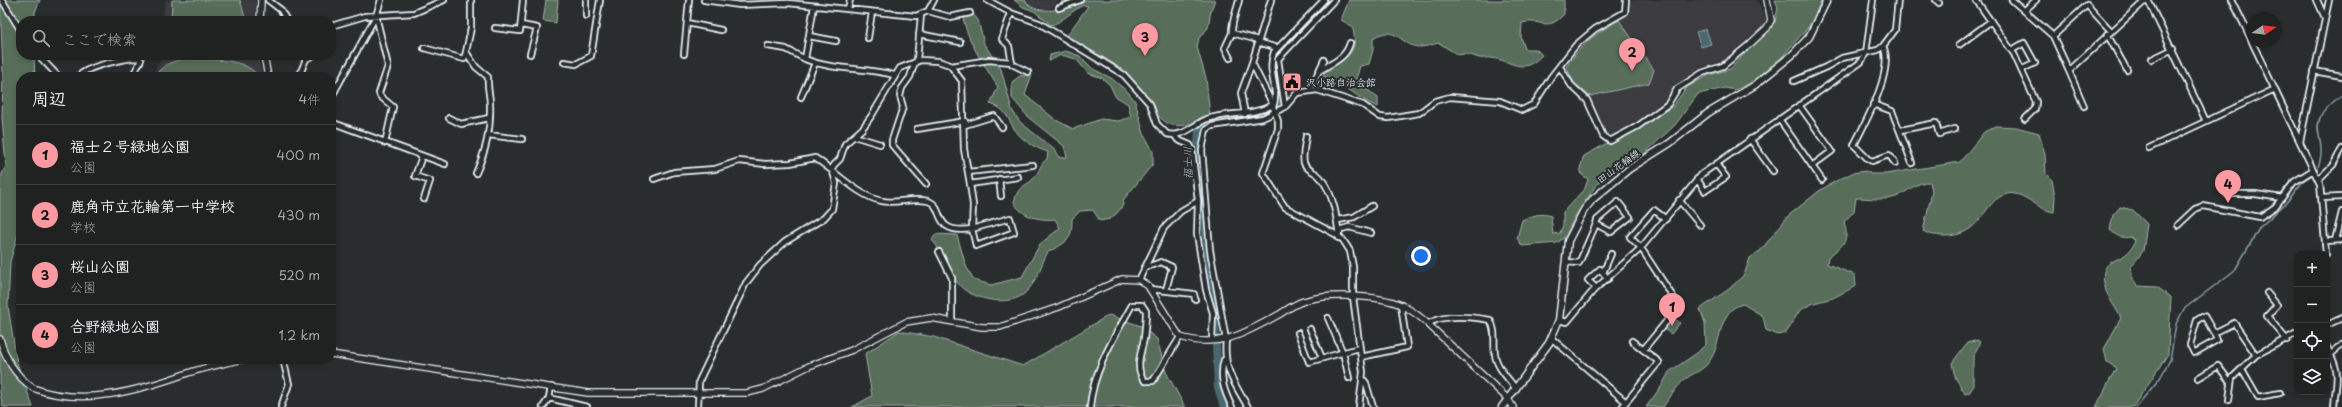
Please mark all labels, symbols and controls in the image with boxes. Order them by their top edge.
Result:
north arrow [2246,12,2282,48]
search box [16,16,336,60]
pin: 3 [1132,23,1158,56]
icon: search [30,27,52,49]
text: ここで検索 [62,27,137,50]
pin: 2 [1619,38,1645,71]
public building icon: 沢小路自治会館 [1281,71,1303,93]
place label: 沢小路自治会館 [1306,74,1376,89]
text: 周辺 [32,85,66,111]
text: 4件 [298,89,320,108]
text: 福士２号緑地公園 [70,134,190,157]
text: 1 [42,145,48,164]
text: 400 m [277,145,320,164]
street label: 田山花輪線 [1593,145,1642,186]
water label: 福士川 [1179,146,1196,180]
text: 公園 [70,157,96,176]
pin: 4 [2215,170,2241,203]
text: 鹿角市立花輪第一中学校 [70,194,235,217]
text: 2 [40,205,50,224]
text: 430 m [278,205,320,224]
text: 学校 [70,217,96,236]
your location [1411,246,1431,266]
map controls [2294,251,2330,395]
button: + [2294,251,2330,287]
text: 桜山公園 [70,254,130,277]
text: 3 [41,265,49,284]
text: 520 m [278,265,320,284]
text: 公園 [70,277,96,296]
button: − [2294,287,2330,323]
pin: 1 [1659,293,1685,326]
text: 合野緑地公園 [70,314,160,337]
button: locate [2294,323,2330,359]
text: 4 [41,325,49,344]
text: 1.2 km [279,325,320,344]
text: 公園 [70,337,96,356]
button: layers [2294,359,2330,395]

